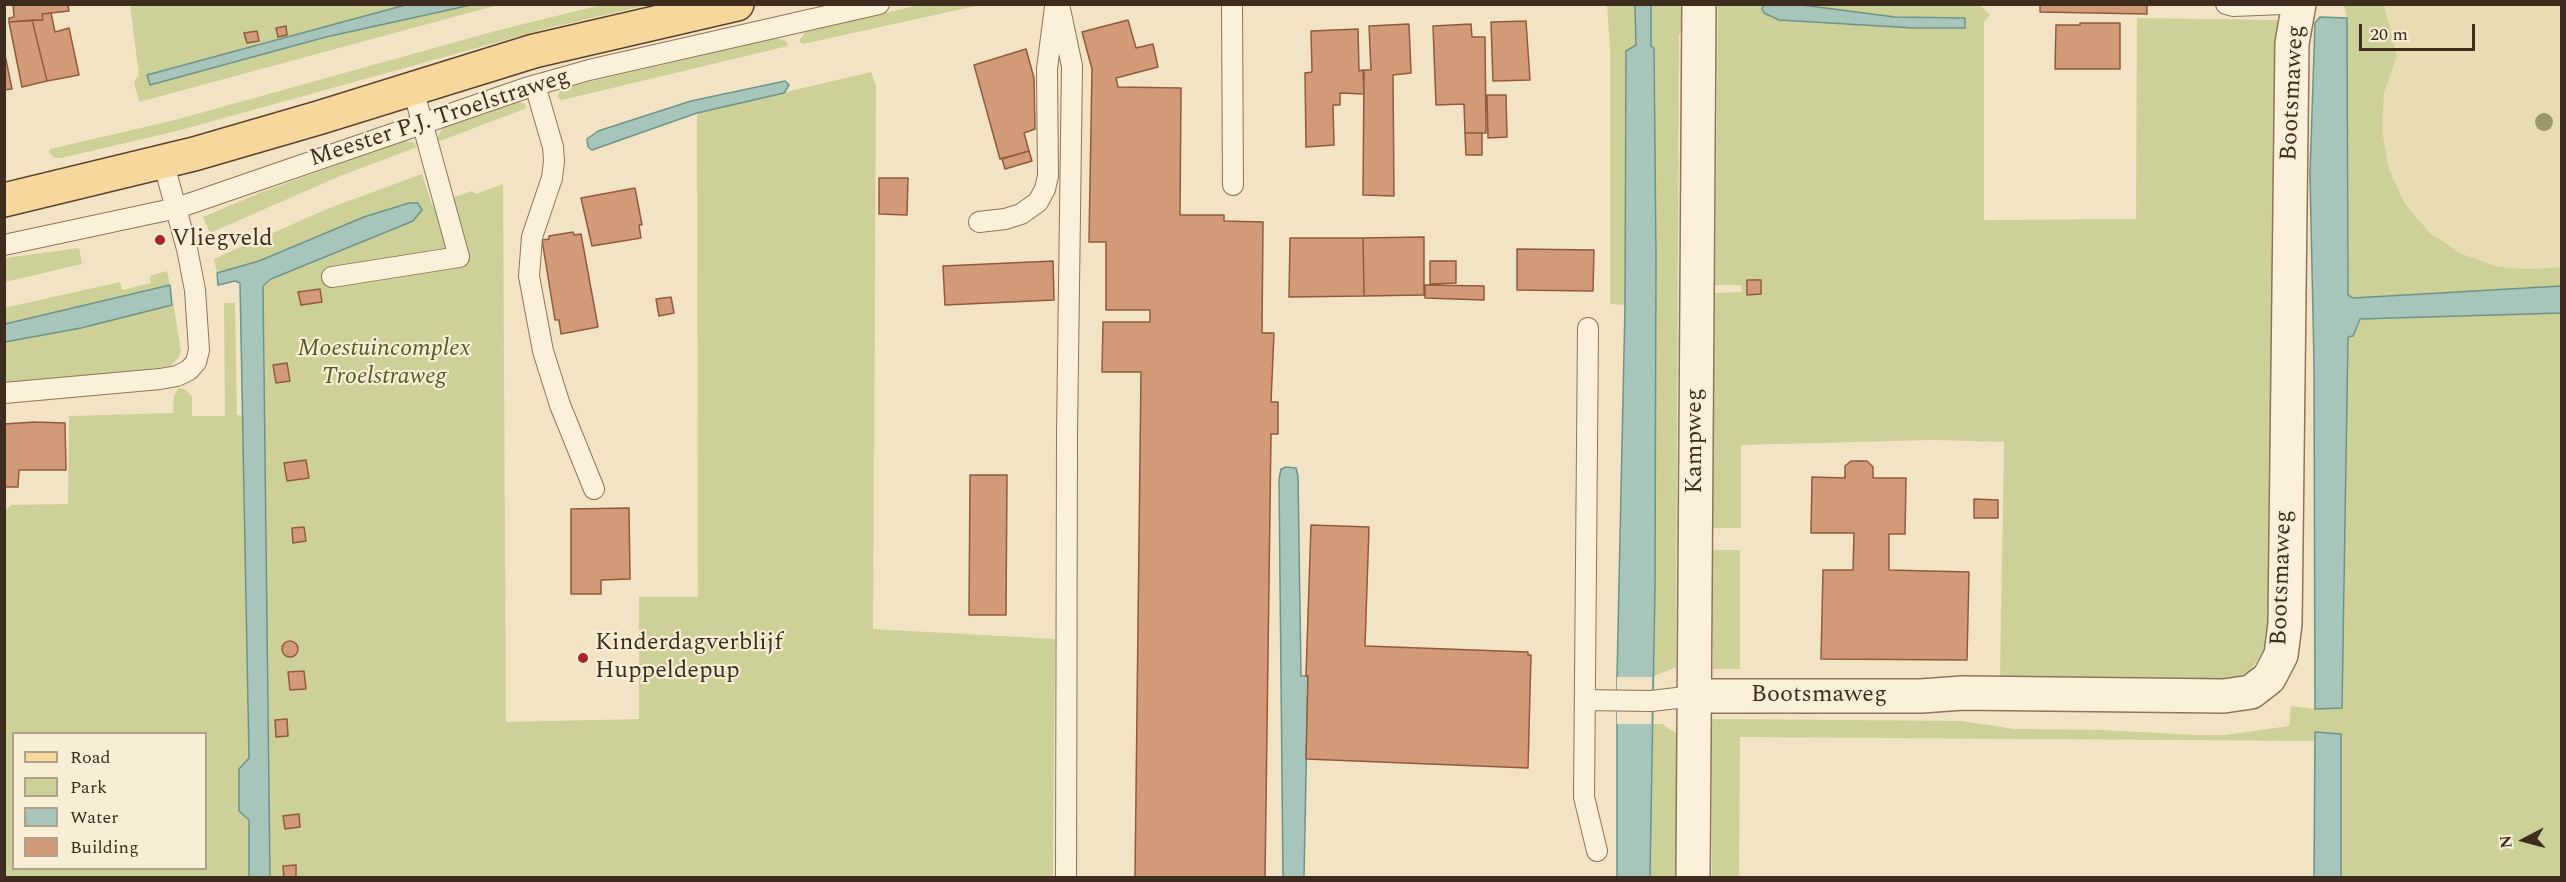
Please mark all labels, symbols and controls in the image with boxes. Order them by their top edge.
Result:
scale bar [2362,12,2478,50]
text: 20 m [2370,21,2408,48]
street label: Bootsmaweg [2276,24,2312,162]
street label: Meester P.J. Troelstraweg [306,63,574,175]
place label: Vliegveld [172,226,273,254]
marker: Vliegveld [153,233,167,247]
park label: Moestuincomplex Troelstraweg [298,336,470,392]
street label: Kampweg [1682,388,1710,494]
street label: Bootsmaweg [2266,510,2300,646]
place label: Kinderdagverblijf Huppeldepup [595,630,783,686]
marker: Kinderdagverblijf Huppeldepup [576,651,590,665]
street label: Bootsmaweg [1751,682,1887,710]
legend [12,732,207,870]
text: Road [70,744,111,771]
text: Park [70,774,107,801]
text: Water [70,804,118,831]
north arrow [2494,810,2554,870]
text: Building [70,834,139,861]
text: N [2493,834,2519,850]

